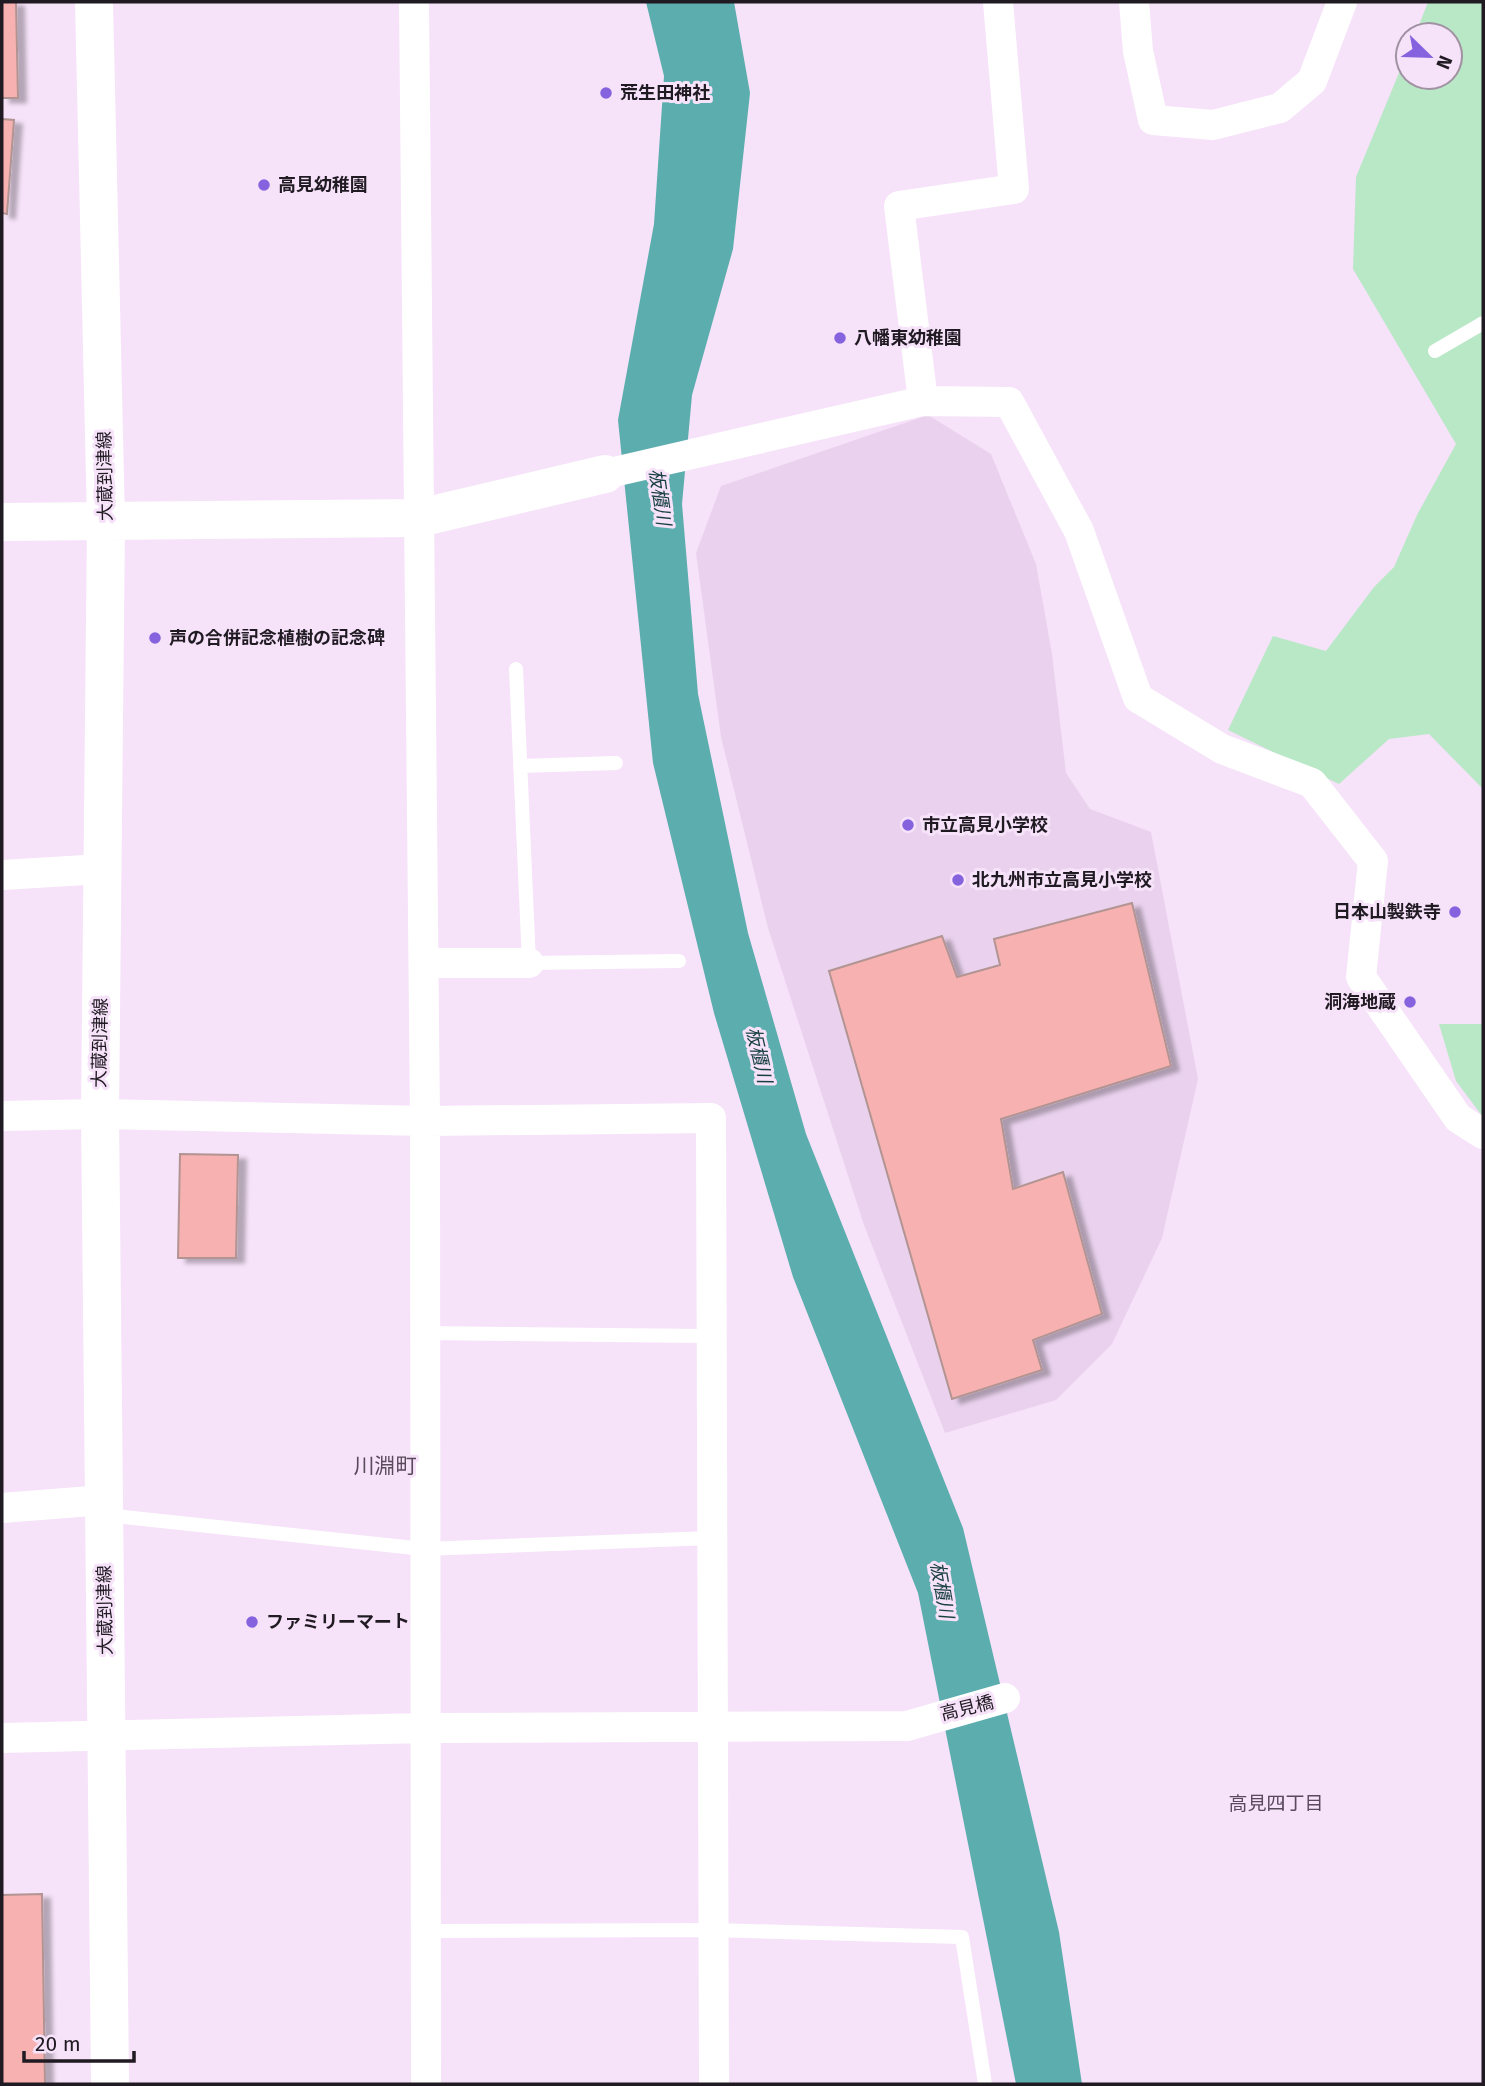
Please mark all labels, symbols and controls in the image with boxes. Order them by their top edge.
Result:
north arrow [1394,21,1464,91]
text: N [1431,52,1457,73]
place label: 荒生田神社 [620,82,710,104]
marker: 荒生田神社 [598,85,614,101]
place label: 高見幼稚園 [278,174,368,196]
marker: 高見幼稚園 [256,177,272,193]
place label: 八幡東幼稚園 [854,327,962,349]
marker: 八幡東幼稚園 [832,330,848,346]
street label: 大蔵到津線 [93,431,117,521]
water label: 板櫃川 [645,467,676,529]
place label: 声の合併記念植樹の記念碑 [169,627,385,649]
marker: 声の合併記念植樹の記念碑 [147,630,163,646]
place label: 市立高見小学校 [922,814,1048,836]
marker: 市立高見小学校 [900,817,916,833]
place label: 北九州市立高見小学校 [972,869,1152,891]
marker: 北九州市立高見小学校 [950,872,966,888]
place label: 日本山製鉄寺 [1333,901,1441,923]
marker: 日本山製鉄寺 [1447,904,1463,920]
place label: 洞海地蔵 [1324,991,1396,1013]
marker: 洞海地蔵 [1402,994,1418,1010]
street label: 大蔵到津線 [88,998,112,1088]
water label: 板櫃川 [741,1025,777,1087]
district label: 川淵町 [354,1453,417,1479]
water label: 板櫃川 [926,1560,959,1622]
street label: 大蔵到津線 [93,1565,117,1655]
place label: ファミリーマート [266,1611,410,1633]
marker: ファミリーマート [244,1614,260,1630]
street label: 高見橋 [938,1691,996,1725]
district label: 高見四丁目 [1228,1792,1324,1815]
scale bar [24,2020,135,2064]
text: 20 m [35,2031,81,2057]

